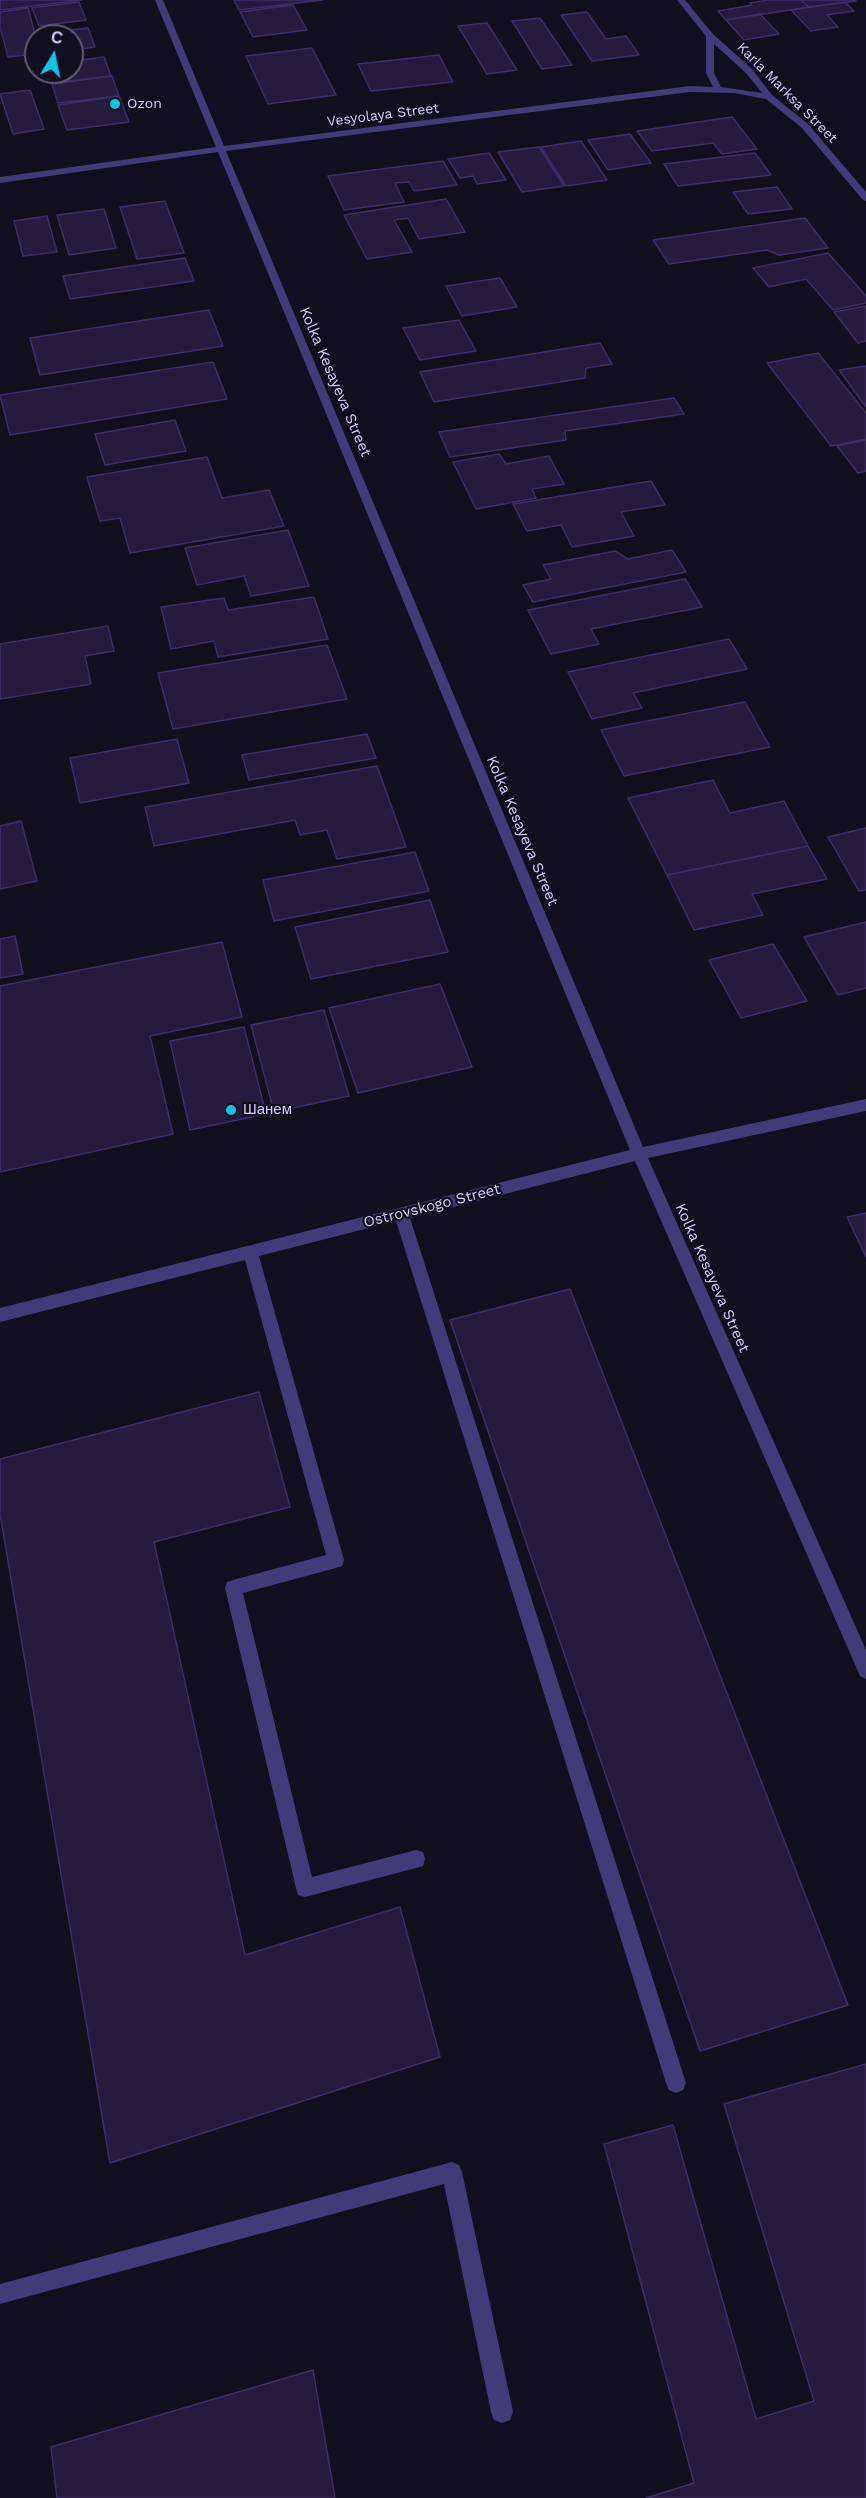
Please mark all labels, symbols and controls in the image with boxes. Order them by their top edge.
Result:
north arrow [24,24,84,84]
text: С [50,27,64,48]
street label: Karla Marksa Street [733,39,841,147]
place label: Ozon [127,96,162,112]
marker: Ozon [108,97,122,111]
street label: Vesyolaya Street [326,100,440,130]
street label: Kolka Kesayeva Street [295,304,375,460]
street label: Kolka Kesayeva Street [482,753,562,909]
place label: Шанем [243,1101,292,1119]
marker: Шанем [224,1103,238,1117]
street label: Ostrovskogo Street [362,1180,502,1232]
street label: Kolka Kesayeva Street [671,1201,753,1355]

